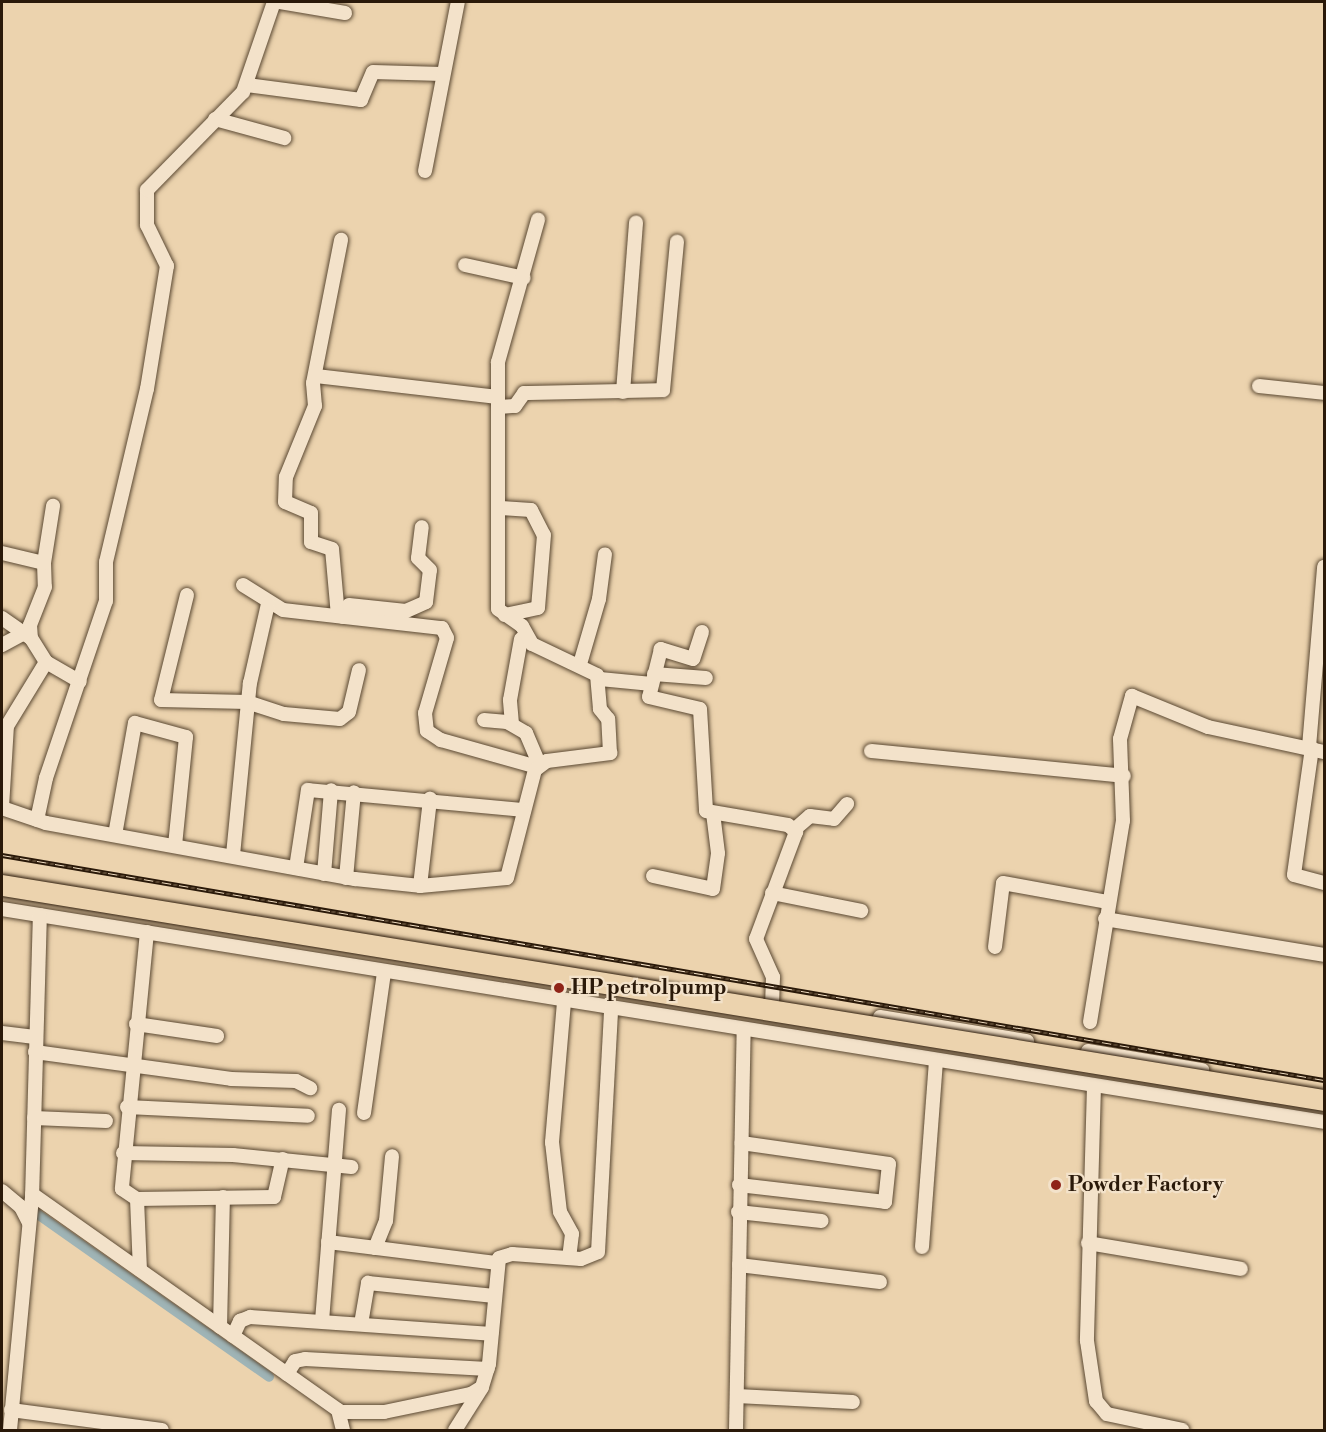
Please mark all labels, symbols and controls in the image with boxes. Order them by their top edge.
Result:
place label: HP petrolpump [571,975,727,1001]
marker: HP petrolpump [552,981,566,995]
place label: Powder Factory [1068,1172,1224,1198]
marker: Powder Factory [1049,1178,1063,1192]

